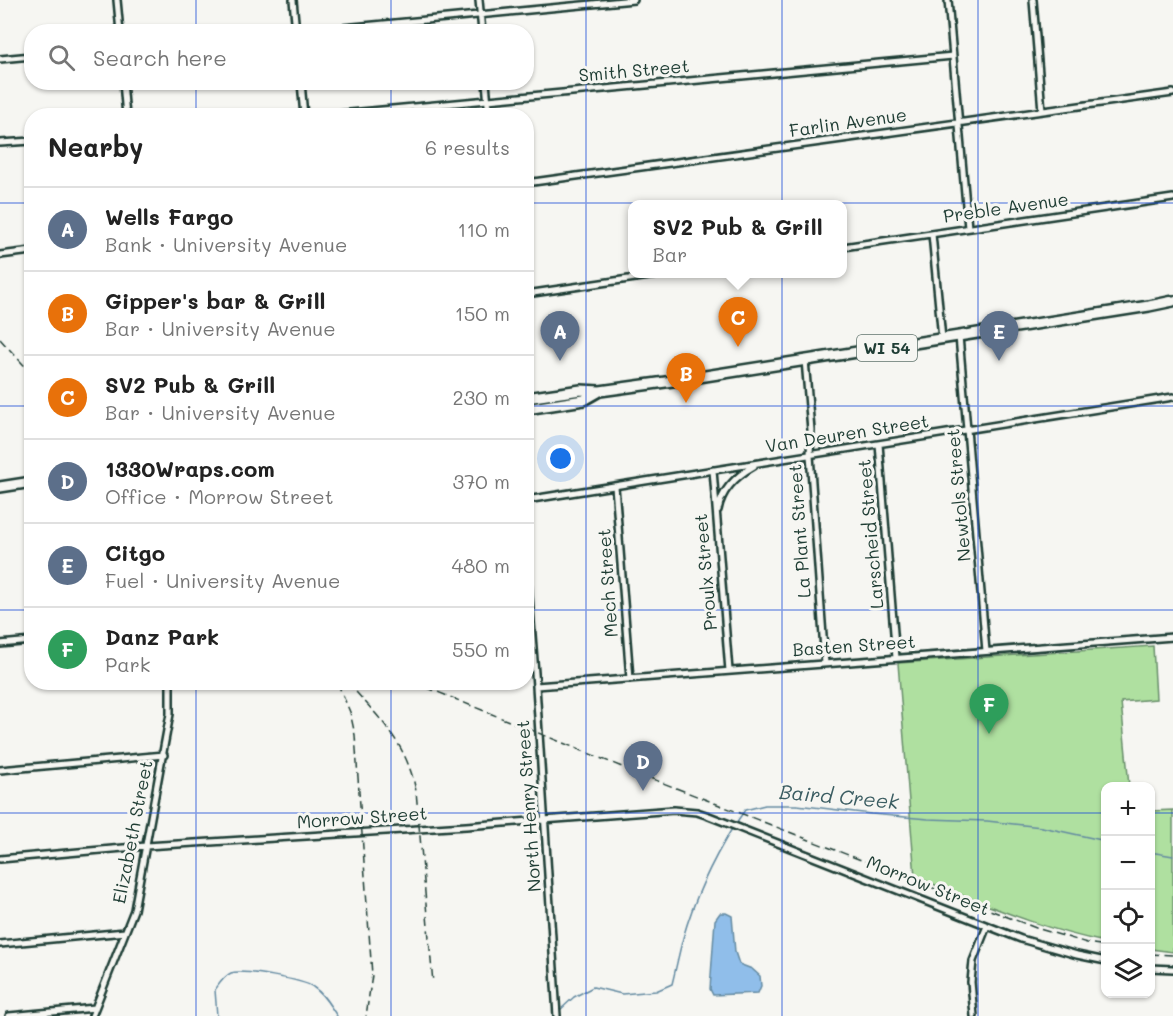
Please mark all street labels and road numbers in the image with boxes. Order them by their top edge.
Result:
street label: Smith Street [578,53,690,87]
street label: Farlin Avenue [788,102,908,142]
street label: Preble Avenue [942,186,1070,228]
road number: WI 54 [857,335,917,361]
street label: Van Deuren Street [763,408,930,458]
street label: Newtols Street [940,428,976,563]
street label: Larscheid Street [851,458,889,610]
street label: La Plant Street [782,463,816,599]
street label: Proulx Street [688,513,722,632]
street label: Mech Street [591,528,623,638]
street label: Basten Street [792,629,916,661]
street label: North Henry Street [510,719,546,893]
street label: Elizabeth Street [106,758,158,905]
street label: Morrow Street [296,800,428,834]
street label: Morrow Street [863,849,994,921]

